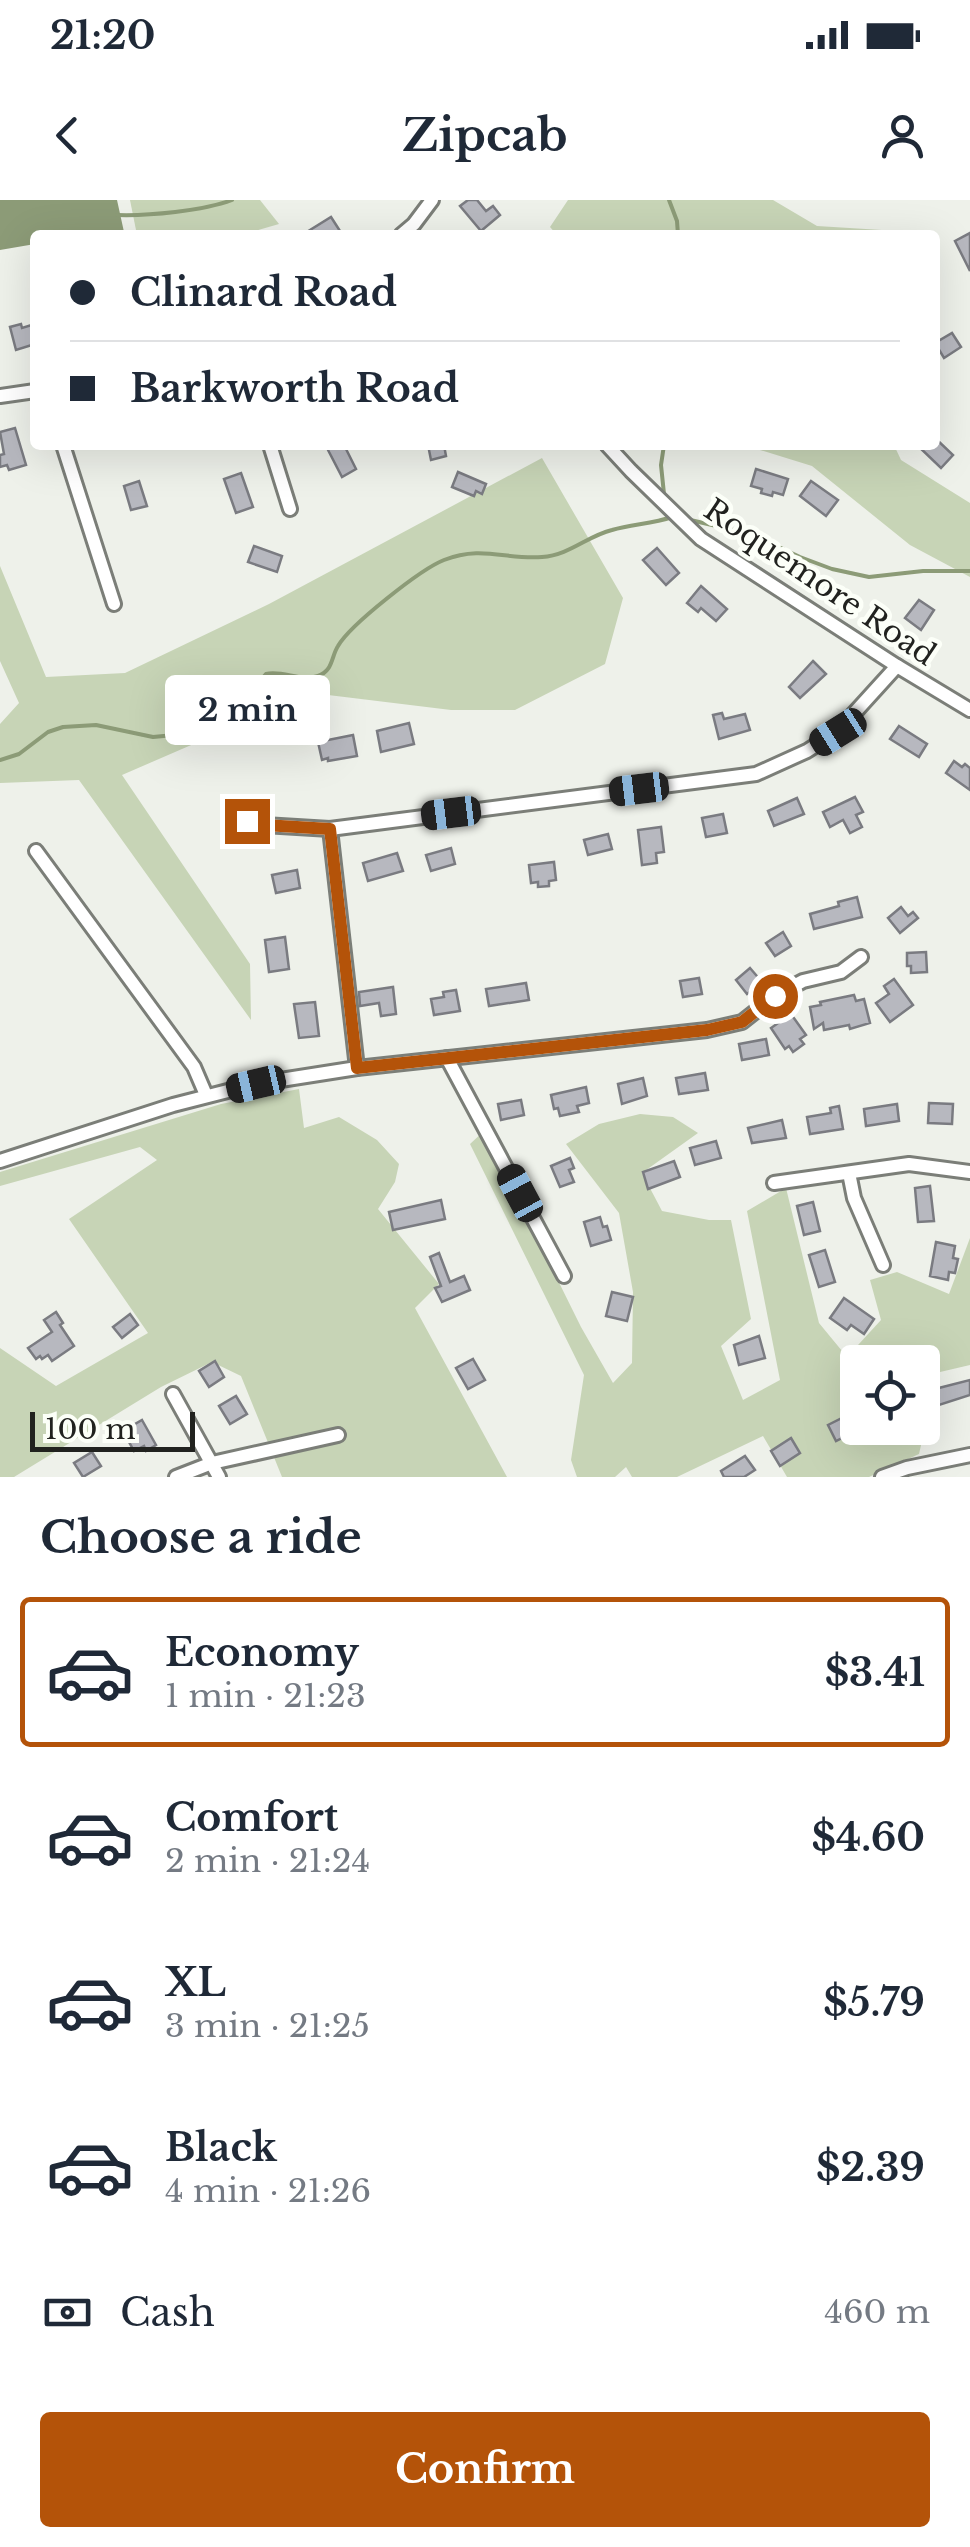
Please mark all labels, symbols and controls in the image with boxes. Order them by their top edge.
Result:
text: 21:20 [50,12,156,59]
text: Zipcab [402,107,568,163]
icon: back [40,108,95,163]
icon: person [875,108,930,163]
text: Clinard Road [130,269,397,316]
text: Barkworth Road [130,365,459,412]
street label: Roquemore Road [697,491,943,673]
callout: 2 min [164,676,330,746]
text: 2 min [198,690,297,730]
car [805,703,871,761]
car [607,770,671,808]
car [419,794,483,832]
route end [225,799,270,844]
route start [753,974,798,1019]
car [223,1063,289,1105]
car [493,1159,547,1227]
map controls [840,1345,940,1445]
button: locate [840,1345,940,1445]
scale bar [30,1407,195,1452]
text: 100 m [45,1412,136,1447]
text: Choose a ride [40,1509,362,1565]
icon: car [45,1627,135,1717]
text: Economy [165,1629,359,1676]
text: $3.41 [825,1649,925,1696]
text: 1 min · 21:23 [165,1676,366,1716]
icon: car [45,1792,135,1882]
text: Comfort [165,1794,338,1841]
text: $4.60 [812,1814,925,1861]
text: 2 min · 21:24 [165,1841,370,1881]
icon: car [45,1957,135,2047]
text: XL [165,1959,226,2006]
text: $5.79 [823,1979,925,2026]
text: 3 min · 21:25 [165,2006,370,2046]
icon: car [45,2122,135,2212]
text: Black [165,2124,277,2171]
text: $2.39 [816,2144,925,2191]
text: 4 min · 21:26 [165,2171,371,2211]
icon: cash [40,2285,95,2340]
text: Cash [120,2289,215,2336]
text: 460 m [824,2292,930,2332]
button: Confirm [40,2412,930,2527]

